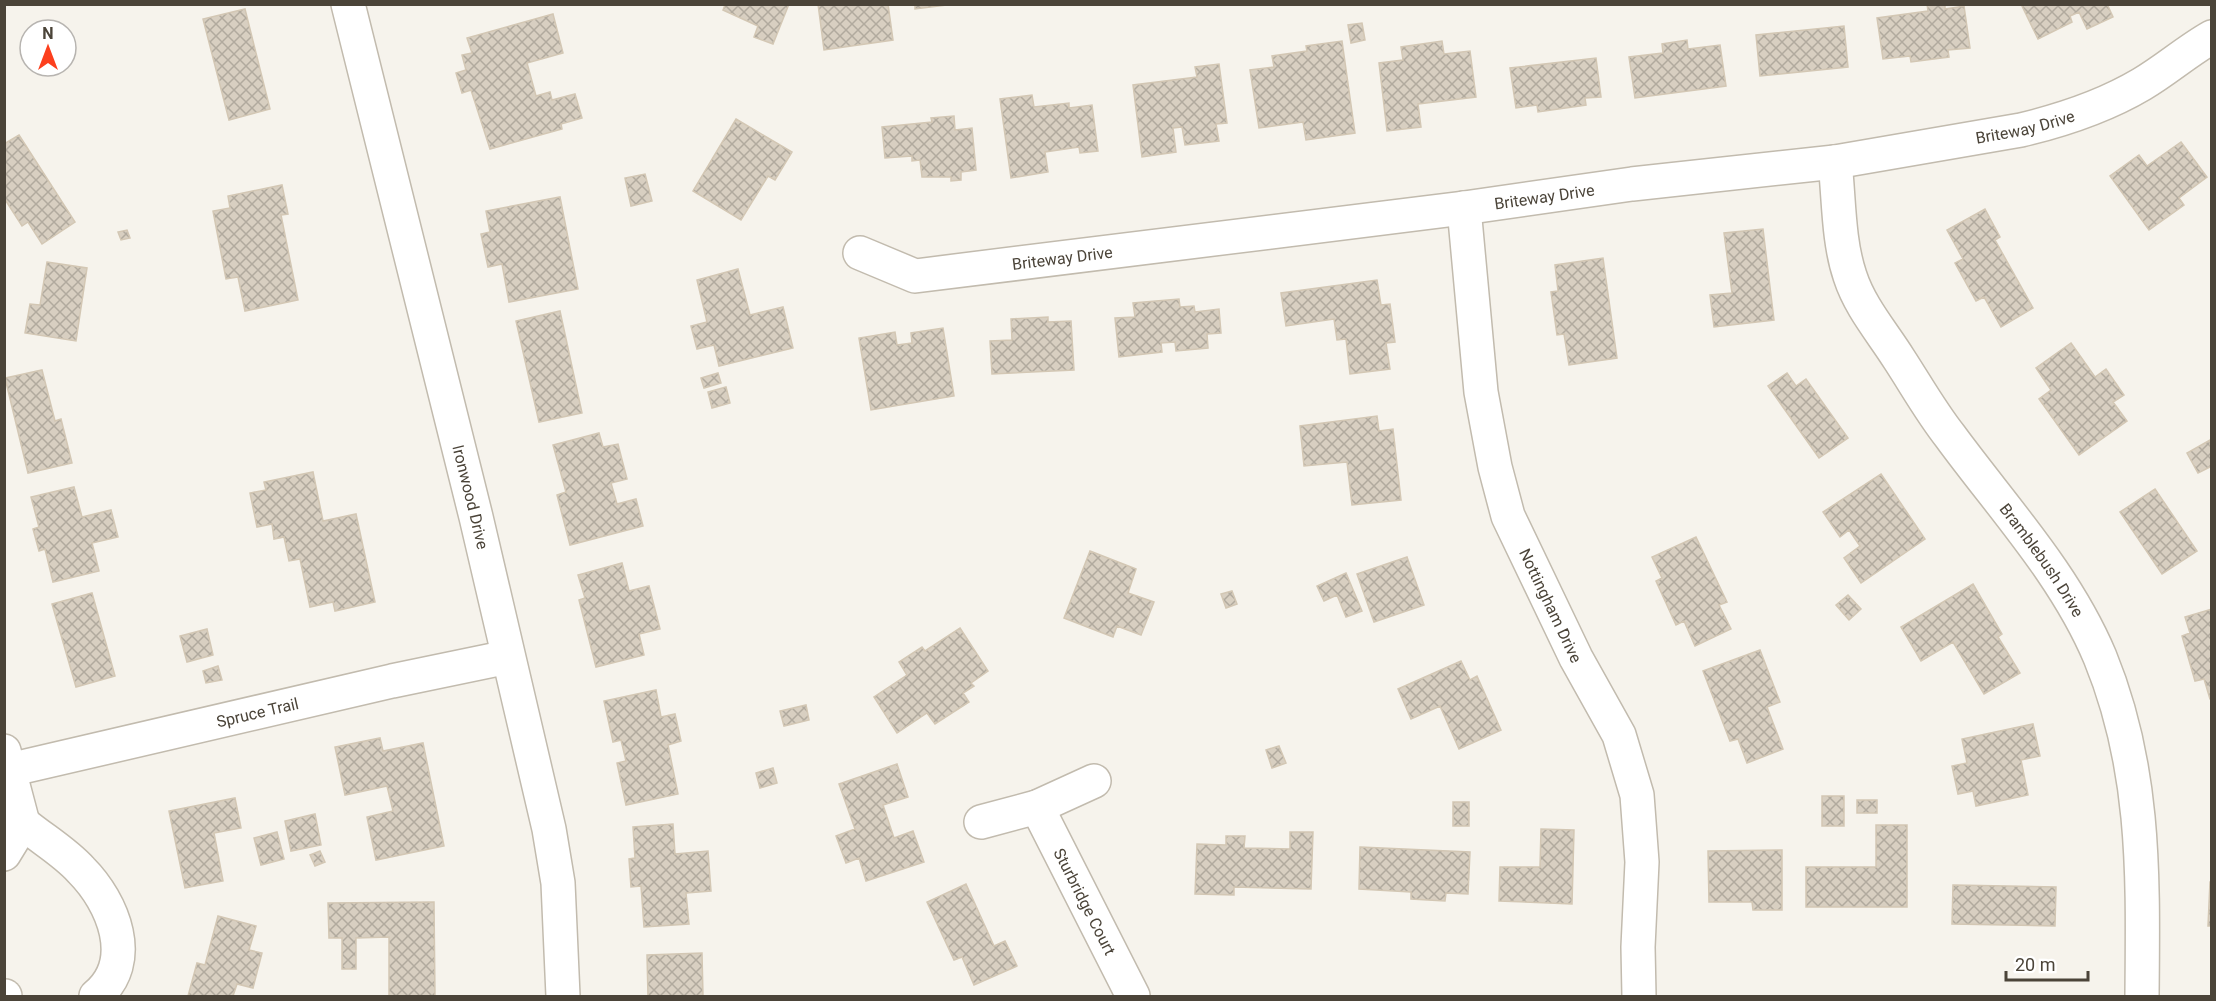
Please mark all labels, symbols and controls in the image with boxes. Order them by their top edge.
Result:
north arrow [18,18,78,78]
text: N [42,24,54,43]
street label: Briteway Drive [1974,106,2077,147]
street label: Briteway Drive [1493,180,1596,213]
street label: Briteway Drive [1011,242,1114,273]
street label: Ironwood Drive [449,443,493,551]
street label: Bramblebush Drive [1996,500,2088,620]
street label: Nottingham Drive [1515,545,1586,666]
street label: Spruce Trail [214,694,300,731]
street label: Sturbridge Court [1050,845,1120,958]
scale bar [2006,944,2088,982]
text: 20 m [2015,954,2055,975]

